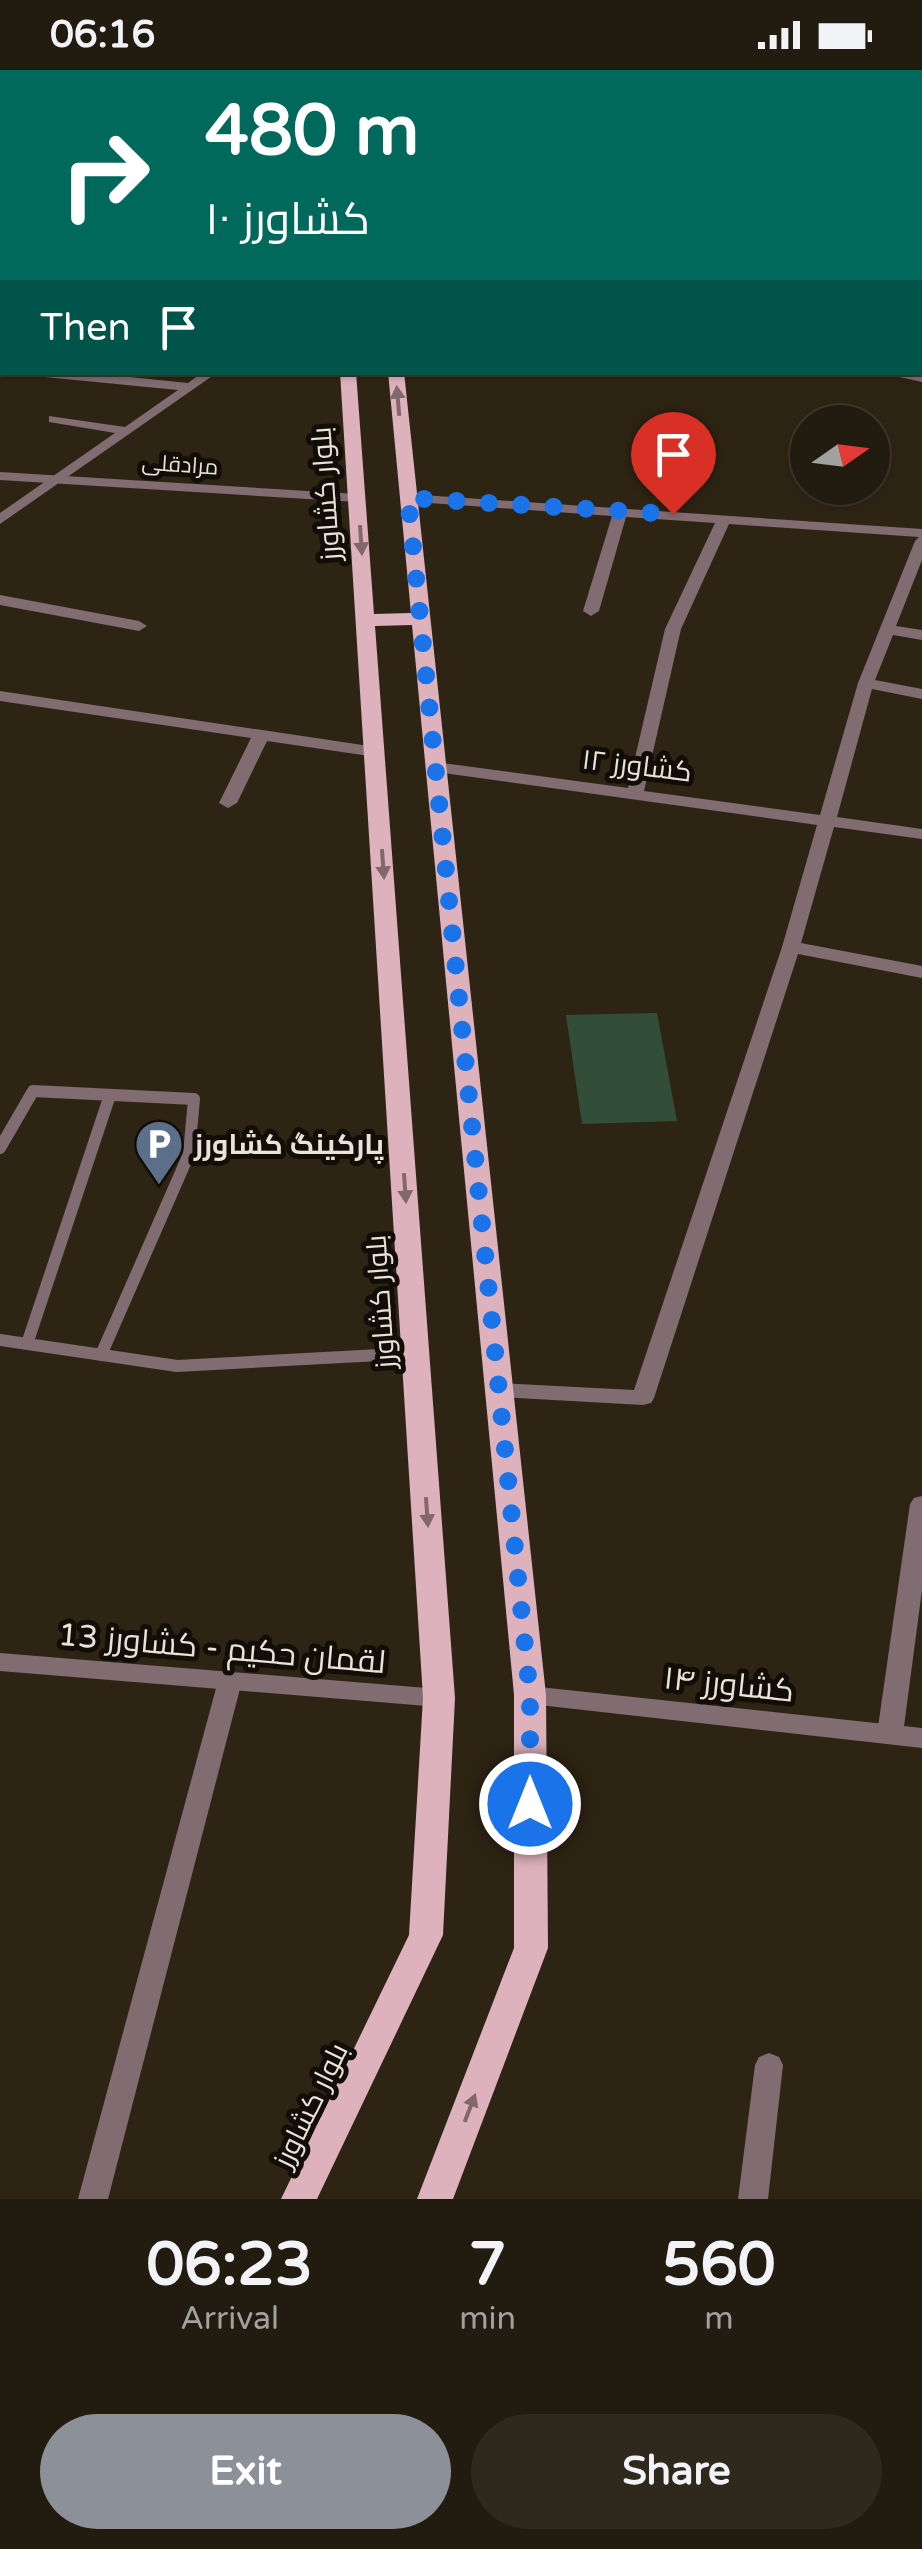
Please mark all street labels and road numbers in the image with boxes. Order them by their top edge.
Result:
street label: بلوار کشاورز [304,426,348,564]
street label: مرادقلی [141,449,219,481]
street label: کشاورز ۱۲ [580,742,694,790]
street label: بلوار کشاورز [359,1234,403,1372]
street label: لقمان حکیم - کشاورز 13 [56,1616,387,1684]
street label: کشاورز ۱۴ [662,1659,796,1711]
street label: بلوار کشاورز [265,2038,356,2175]

